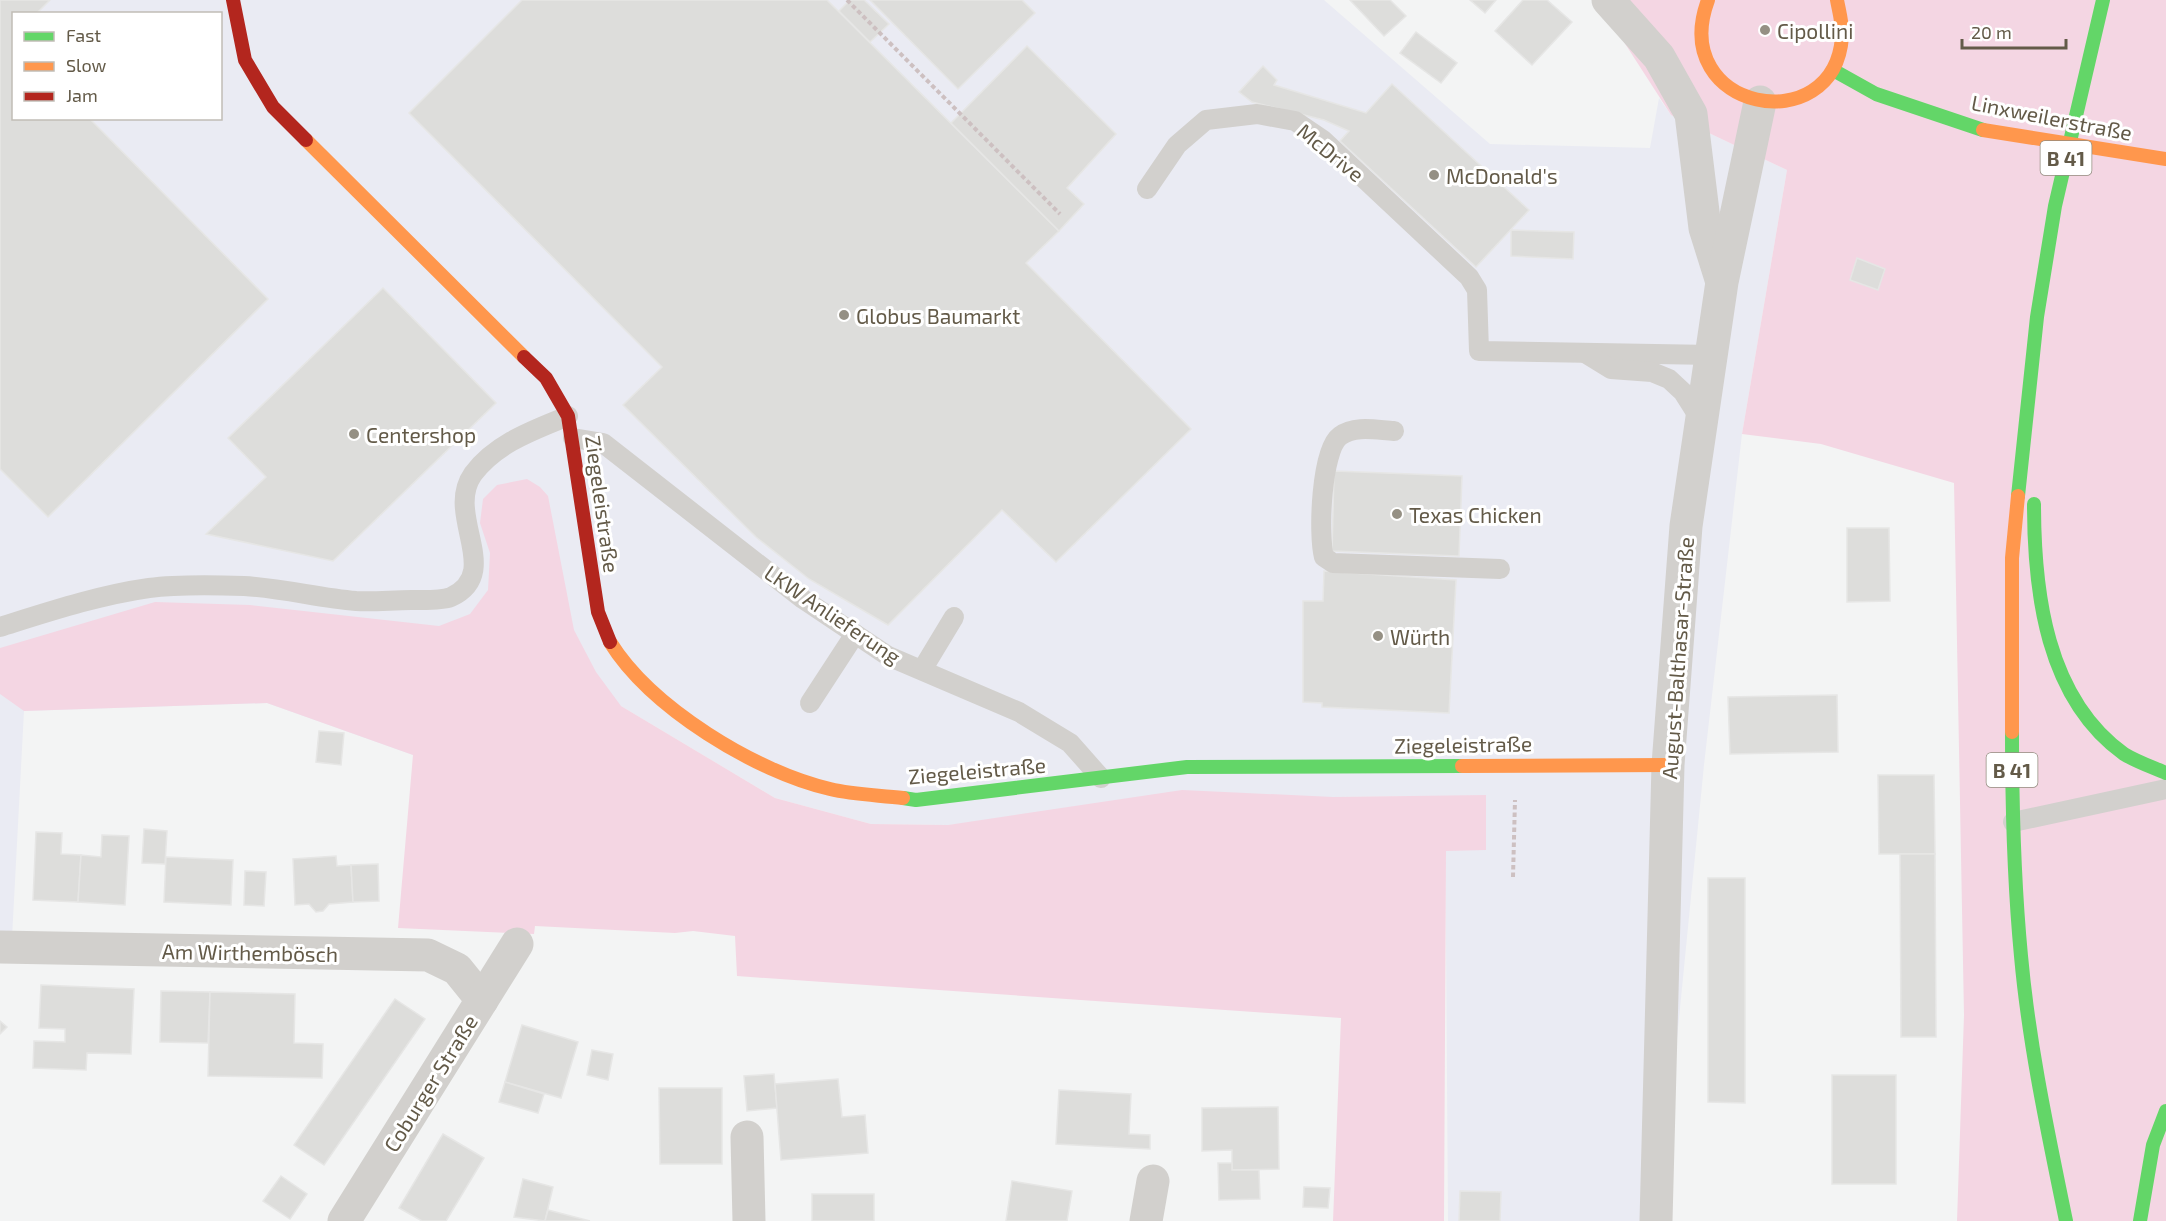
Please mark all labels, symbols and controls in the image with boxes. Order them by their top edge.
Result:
legend [12,12,222,120]
scale bar [1962,12,2066,50]
place label: Cipollini [1777,18,1853,43]
text: 20 m [1971,21,2012,43]
marker: Cipollini [1758,23,1772,37]
text: Fast [66,24,101,46]
text: Slow [66,54,107,76]
text: Jam [66,84,98,106]
street label: Linxweilerstraße [1970,89,2134,145]
street label: McDrive [1293,118,1369,186]
road number: B 41 [2040,141,2092,175]
place label: McDonald's [1446,163,1558,188]
marker: McDonald's [1427,168,1441,182]
place label: Globus Baumarkt [856,303,1020,328]
marker: Globus Baumarkt [837,308,851,322]
place label: Centershop [366,422,476,447]
marker: Centershop [347,427,361,441]
street label: Ziegeleistraße [581,434,625,574]
place label: Texas Chicken [1409,502,1542,527]
marker: Texas Chicken [1390,507,1404,521]
street label: August-Balthasar-Straße [1656,536,1698,780]
street label: LKW Anlieferung [760,559,906,669]
place label: Würth [1390,624,1450,649]
marker: Würth [1371,629,1385,643]
street label: Ziegeleistraße [1394,730,1532,758]
street label: Ziegeleistraße [907,752,1047,788]
road number: B 41 [1986,753,2038,787]
street label: Am Wirthembösch [162,938,338,966]
street label: Coburger Straße [378,1010,482,1156]

